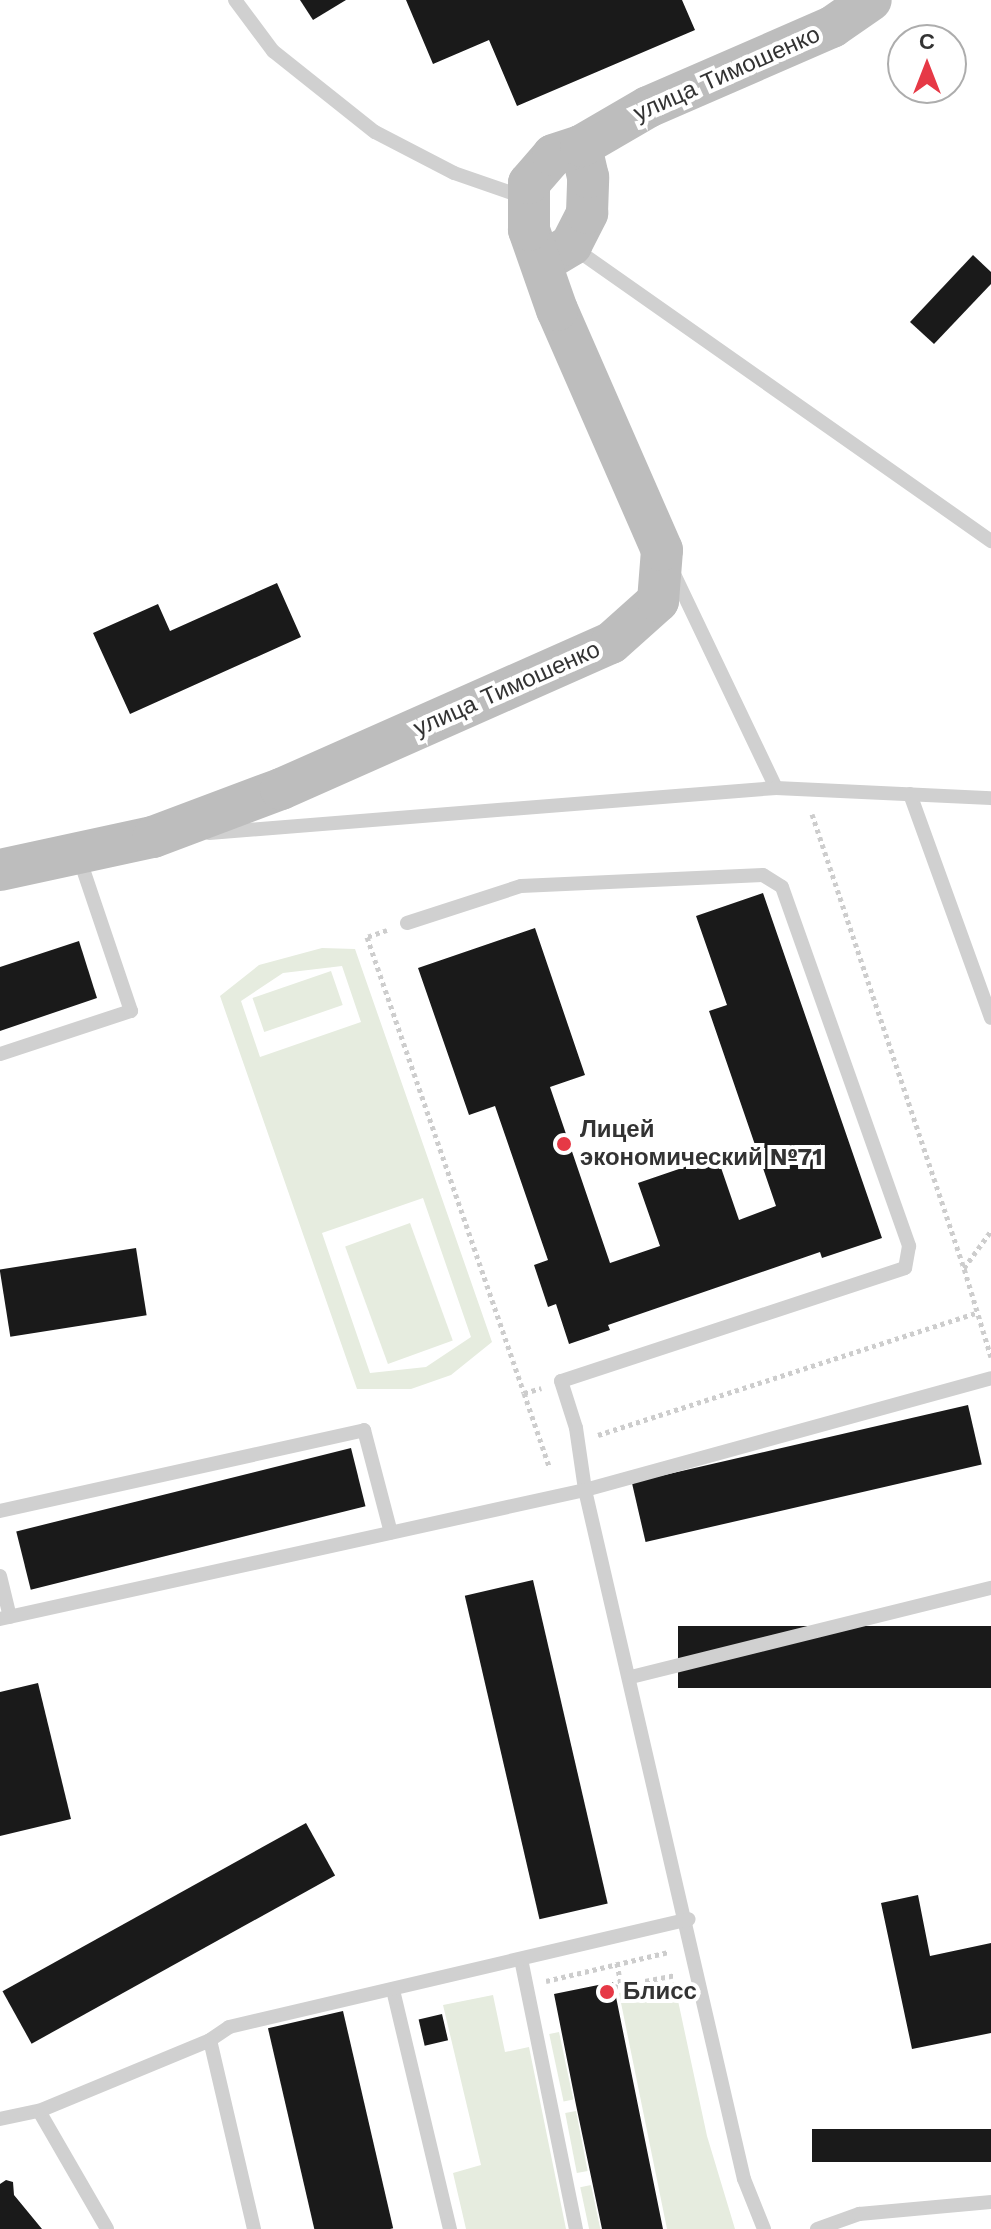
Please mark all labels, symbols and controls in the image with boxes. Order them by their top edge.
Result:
street label: улица Тимошенко [629,20,825,128]
north arrow [887,24,967,104]
text: С [919,29,935,54]
street label: улица Тимошенко [409,635,605,743]
place label: Лицей экономический №71 [580,1116,823,1172]
marker: Лицей экономический №71 [555,1135,573,1153]
place label: Блисс [623,1978,697,2006]
marker: Блисс [598,1983,616,2001]

